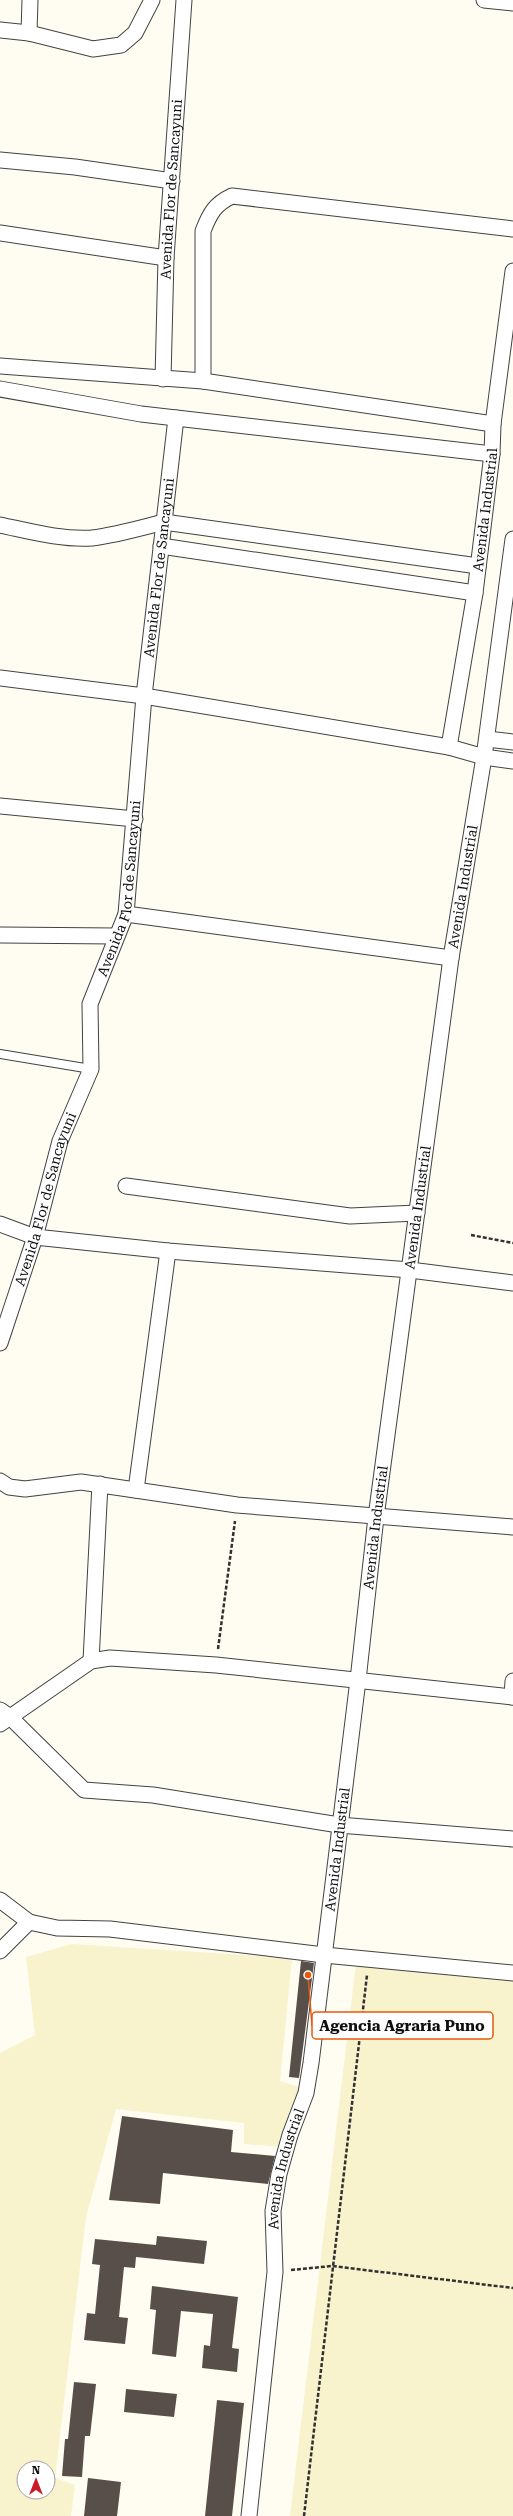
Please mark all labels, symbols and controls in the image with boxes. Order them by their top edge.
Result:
street label: Avenida Flor de Sancayuni [157,98,185,280]
street label: Avenida Industrial [470,447,500,573]
street label: Avenida Flor de Sancayuni [140,477,177,658]
street label: Avenida Flor de Sancayuni [94,799,143,979]
street label: Avenida Industrial [445,823,481,949]
street label: Avenida Flor de Sancayuni [11,1109,80,1288]
street label: Avenida Industrial [401,1144,434,1270]
street label: Avenida Industrial [360,1464,391,1590]
street label: Avenida Industrial [322,1786,353,1912]
callout: Agencia Agraria Puno [312,2012,493,2039]
text: Agencia Agraria Puno [319,2017,485,2035]
street label: Avenida Industrial [265,2105,308,2230]
north arrow [16,2460,56,2500]
text: N [32,2464,41,2477]

